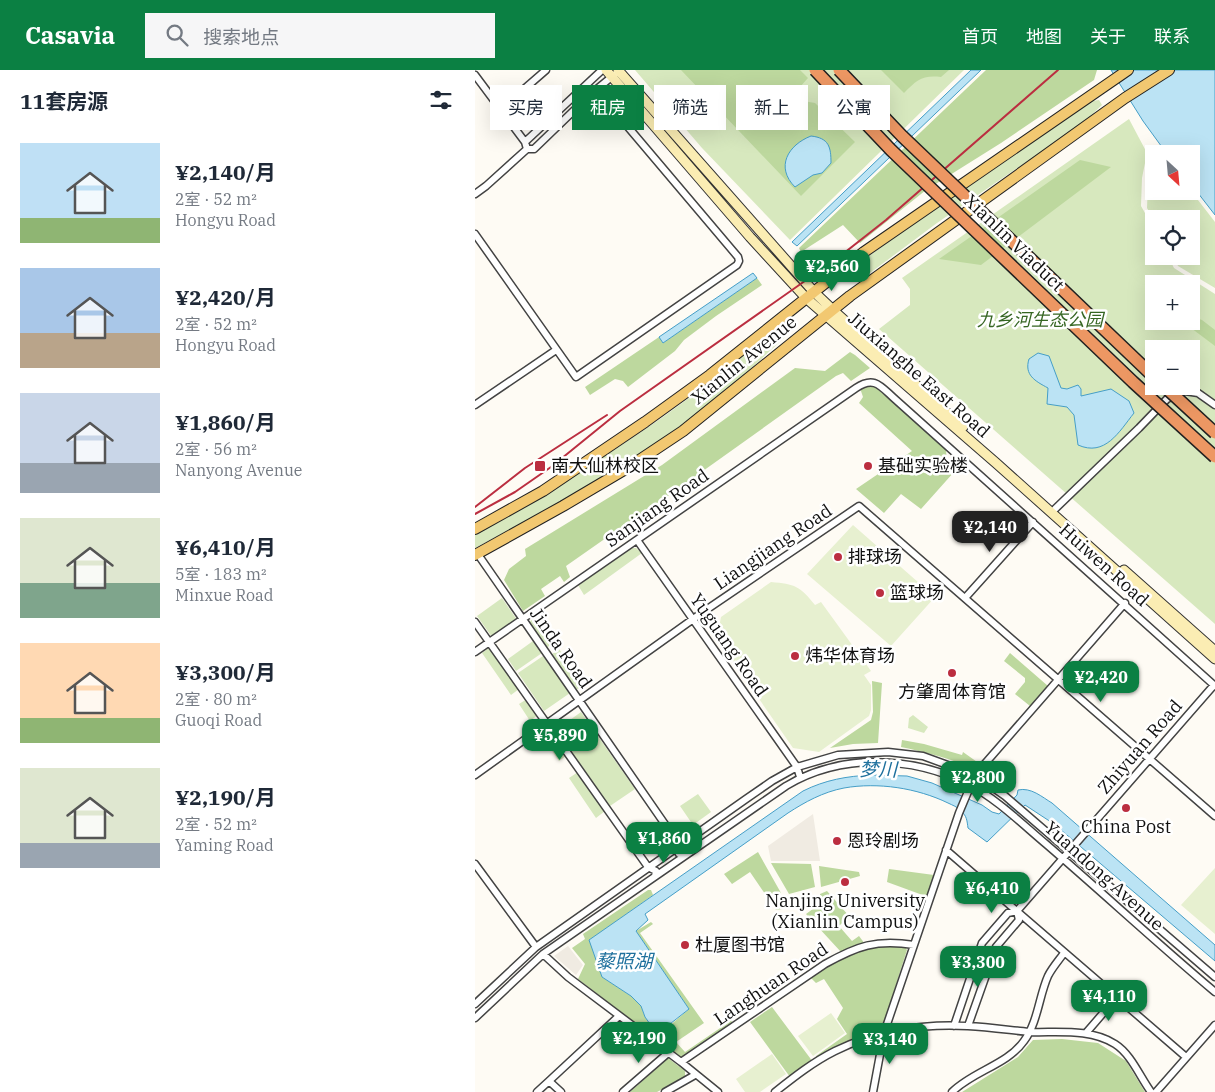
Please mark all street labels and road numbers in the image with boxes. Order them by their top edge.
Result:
street label: Xianlin Viaduct [959,189,1069,296]
street label: Jiuxianghe East Road [844,307,995,443]
street label: Xianlin Avenue [686,310,801,409]
street label: Sanjiang Road [600,463,713,552]
street label: Liangjiang Road [709,499,836,595]
street label: Huiwen Road [1055,518,1154,611]
street label: Yuguang Road [685,589,774,701]
street label: Jinda Road [525,603,598,693]
street label: Zhiyuan Road [1092,695,1187,799]
street label: Yuandong Avenue [1040,816,1169,935]
street label: Langhuan Road [709,937,832,1030]

